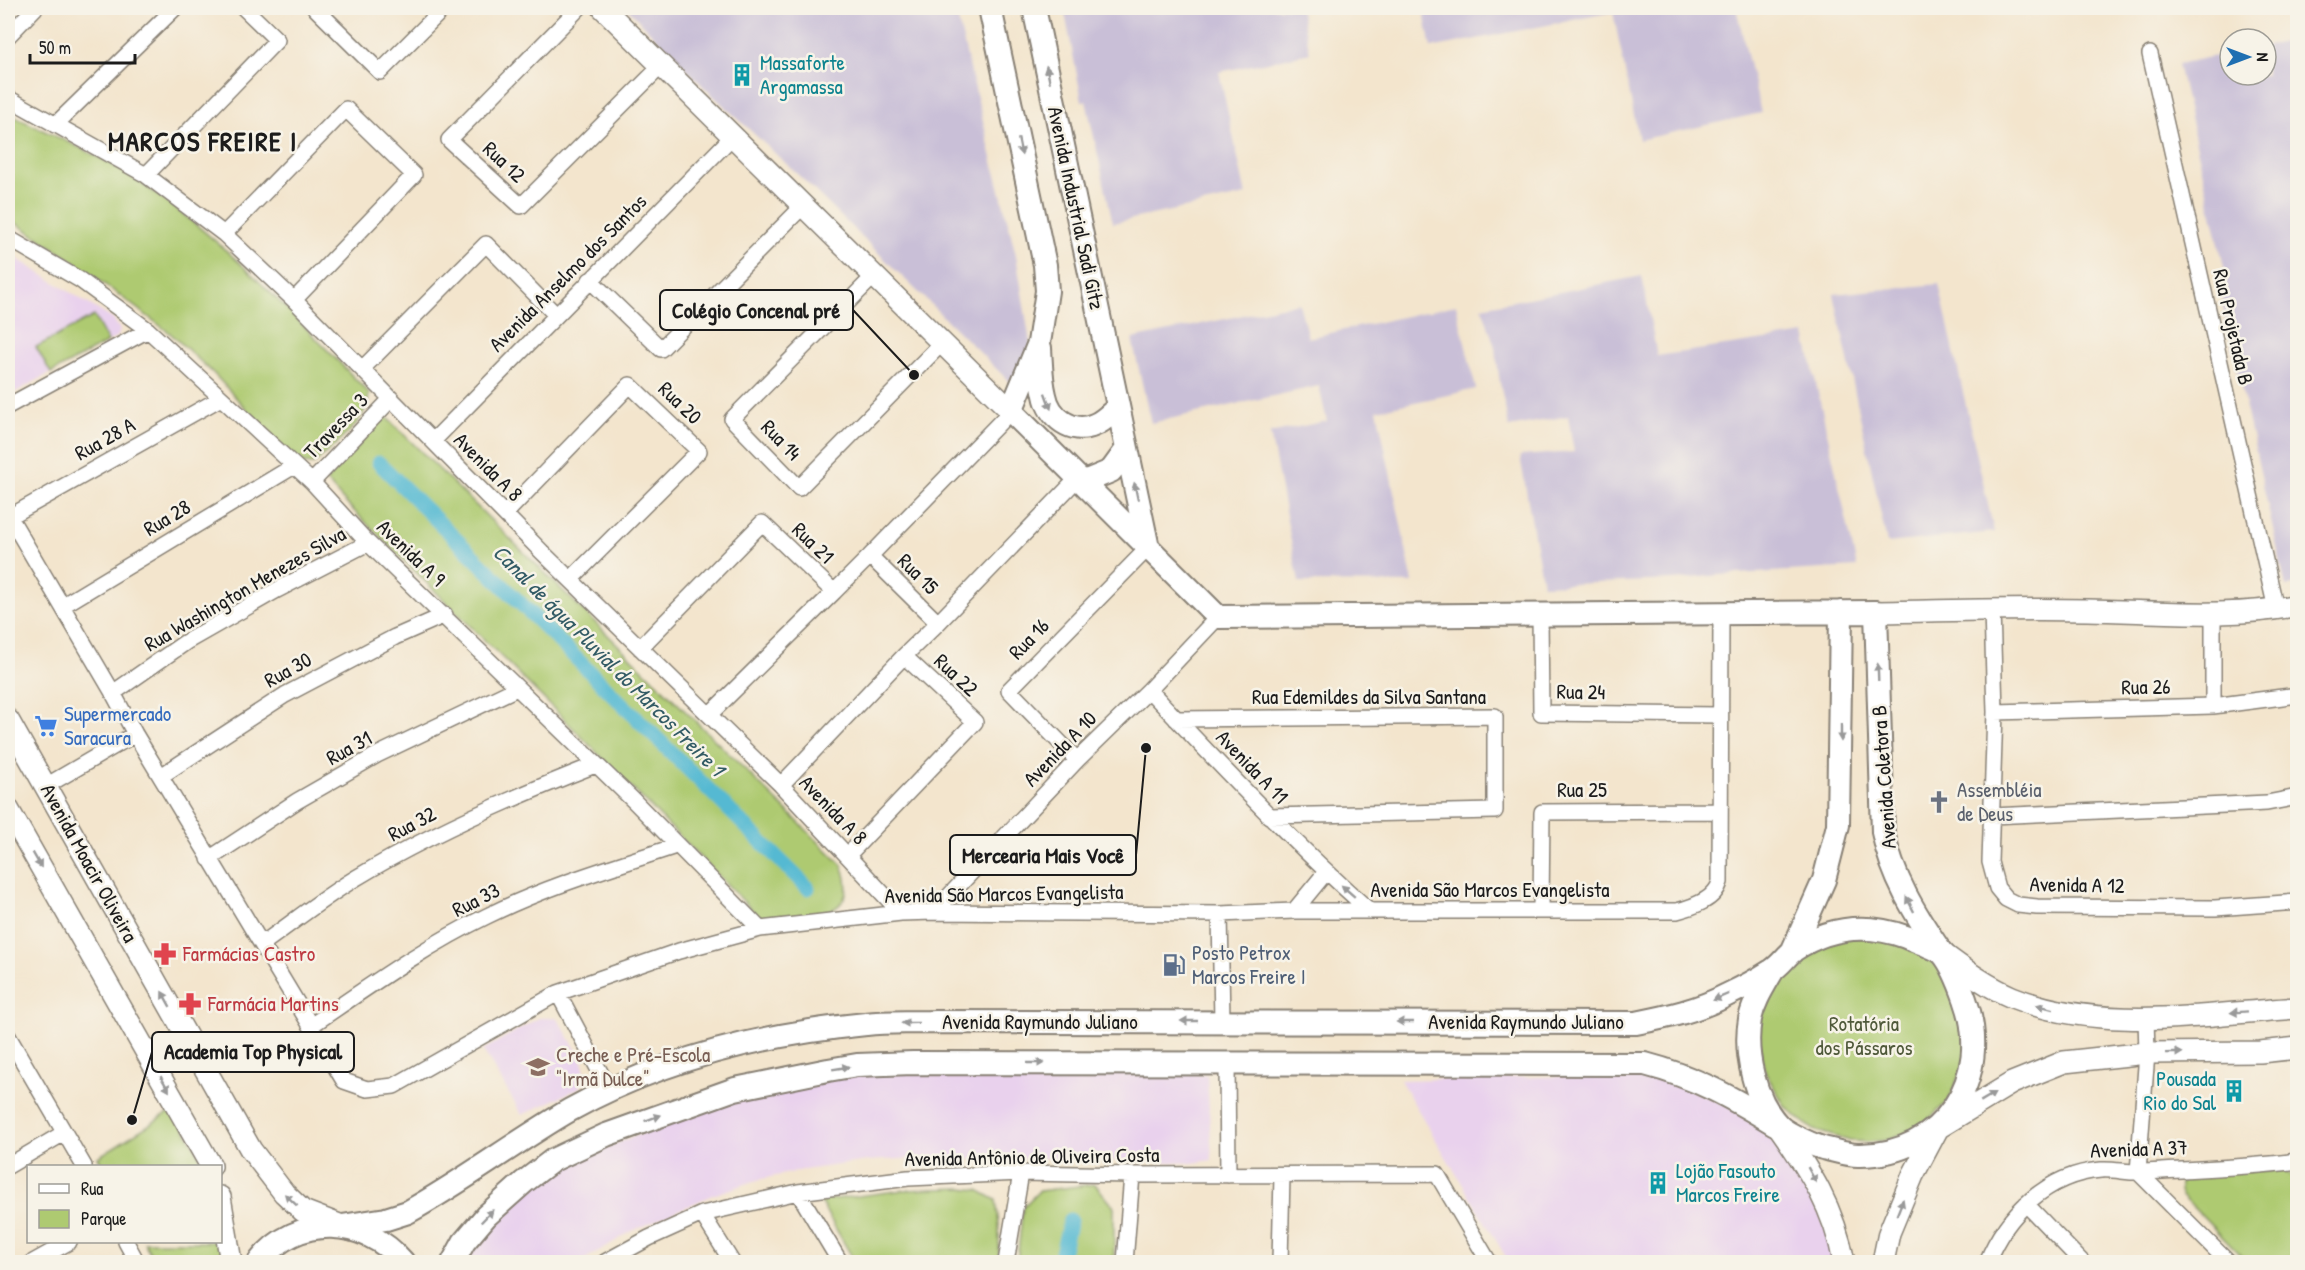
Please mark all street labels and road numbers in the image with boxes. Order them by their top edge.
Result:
street label: Avenida Industrial Sadi Gitz [1041,104,1112,312]
street label: Rua 12 [477,135,532,189]
street label: Avenida Anselmo dos Santos [482,187,653,358]
street label: Rua Projetada B [2206,266,2261,388]
street label: Rua 20 [652,375,708,431]
street label: Travessa 3 [297,386,374,465]
street label: Rua 28 A [69,410,140,467]
street label: Rua 14 [755,413,808,467]
street label: Avenida A 8 [447,426,529,508]
street label: Rua 28 [138,492,196,543]
street label: Avenida A 9 [371,513,452,593]
street label: Rua 21 [786,515,841,570]
street label: Rua Washington Menezes Silva [139,519,351,658]
street label: Rua 15 [891,547,945,601]
street label: Rua 16 [1002,612,1055,666]
street label: Rua 30 [259,645,317,694]
street label: Rua 22 [928,647,985,703]
street label: Rua 26 [2121,672,2171,701]
street label: Rua 24 [1556,677,1606,706]
street label: Rua Edemildes da Silva Santana [1252,682,1486,711]
street label: Avenida Coletora B [1864,704,1903,850]
street label: Avenida A 10 [1016,705,1103,793]
street label: Rua 31 [321,723,377,772]
street label: Avenida A 11 [1210,723,1295,810]
street label: Avenida A 8 [793,768,874,851]
street label: Rua 25 [1557,775,1607,804]
street label: Avenida Moacir Oliveira [34,778,145,947]
street label: Rua 32 [383,799,441,848]
street label: Avenida A 12 [2029,869,2125,900]
street label: Rua 33 [447,875,505,924]
street label: Avenida São Marcos Evangelista [1371,875,1609,904]
street label: Avenida São Marcos Evangelista [884,877,1124,910]
street label: Avenida Raymundo Juliano [942,1007,1138,1036]
street label: Avenida Raymundo Juliano [1428,1007,1624,1036]
street label: Avenida A 37 [2090,1132,2188,1165]
street label: Avenida Antônio de Oliveira Costa [904,1140,1160,1173]

